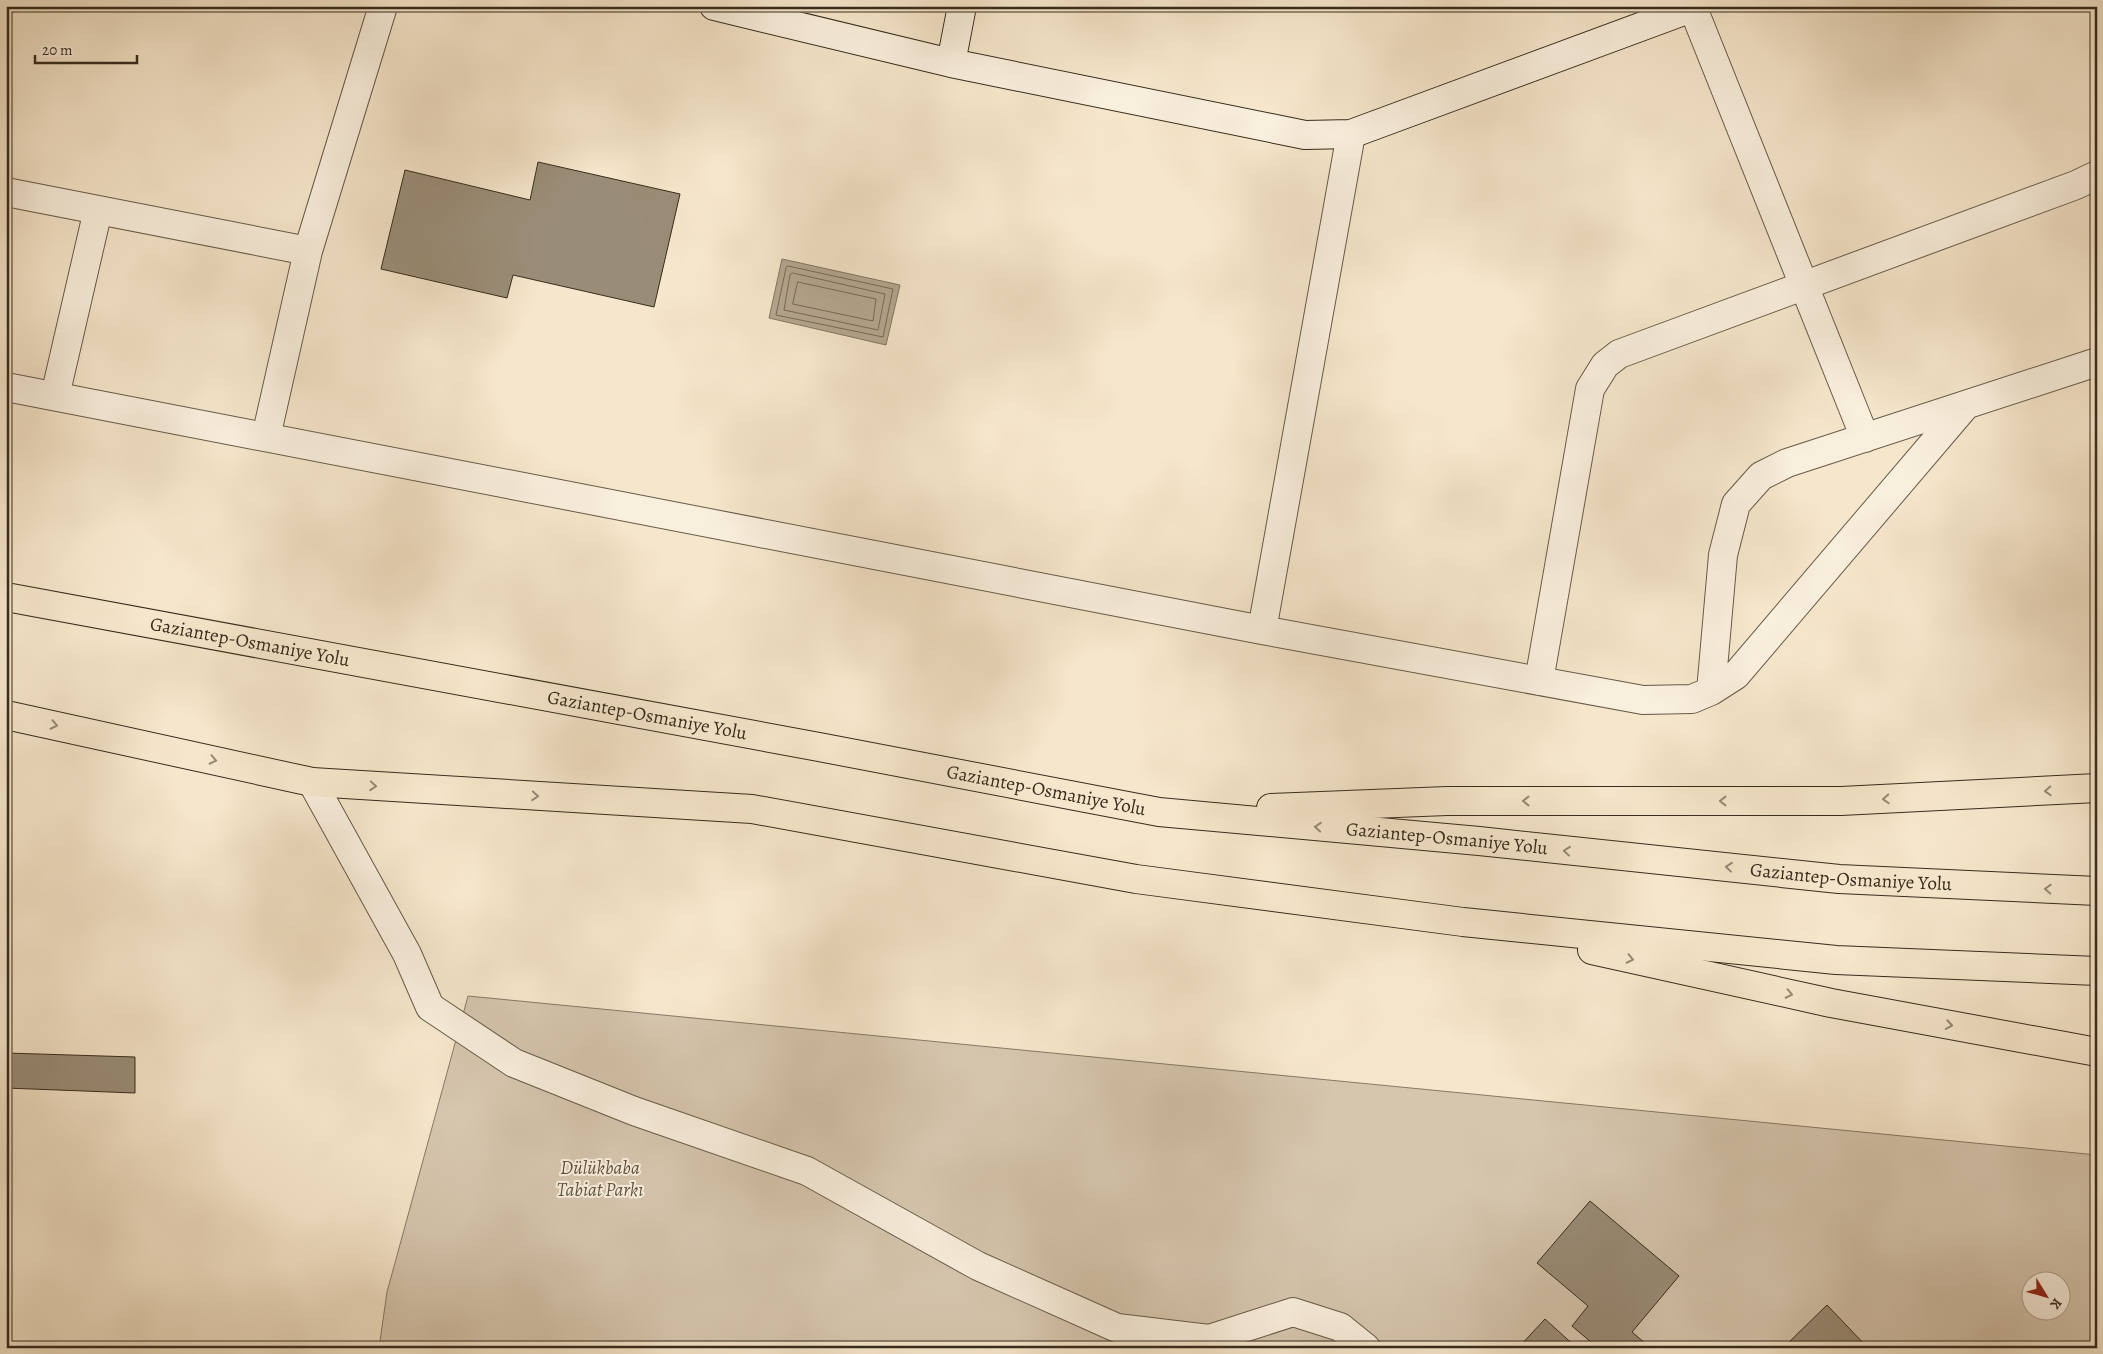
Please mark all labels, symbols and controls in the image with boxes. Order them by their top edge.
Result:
scale bar [35,32,138,64]
text: 20 m [42,40,73,60]
street label: Gaziantep-Osmaniye Yolu [148,611,352,673]
street label: Gaziantep-Osmaniye Yolu [545,684,750,747]
one-way arrow [49,719,58,730]
one-way arrow [208,754,217,765]
street label: Gaziantep-Osmaniye Yolu [944,759,1149,822]
one-way arrow [369,780,377,791]
one-way arrow [2044,785,2052,796]
one-way arrow [531,790,539,801]
one-way arrow [1882,794,1890,805]
one-way arrow [1522,796,1530,806]
one-way arrow [1719,796,1727,806]
street label: Gaziantep-Osmaniye Yolu [1345,816,1550,861]
one-way arrow [1314,821,1322,832]
one-way arrow [1563,845,1571,856]
street label: Gaziantep-Osmaniye Yolu [1749,857,1953,897]
one-way arrow [1725,862,1733,873]
one-way arrow [2044,884,2052,895]
one-way arrow [1626,953,1635,964]
one-way arrow [1785,988,1793,999]
one-way arrow [1944,1019,1953,1029]
park label: Dülükbaba Tabiat Parkı [557,1155,643,1203]
north arrow [2020,1272,2070,1322]
text: K [2045,1294,2066,1314]

